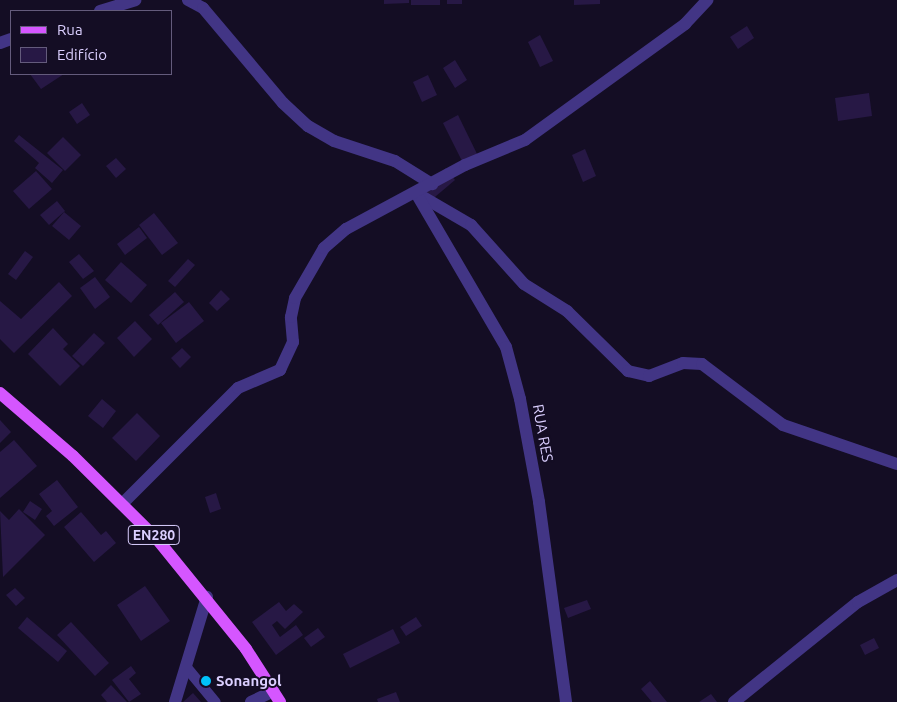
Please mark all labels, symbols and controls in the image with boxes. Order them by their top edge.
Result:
legend [10,10,172,75]
text: Rua [57,21,83,38]
text: Edifício [57,46,107,63]
street label: RUA RES [529,403,557,463]
road number: EN280 [128,524,180,546]
place label: Sonangol [216,672,282,690]
marker: Sonangol [200,675,212,687]

